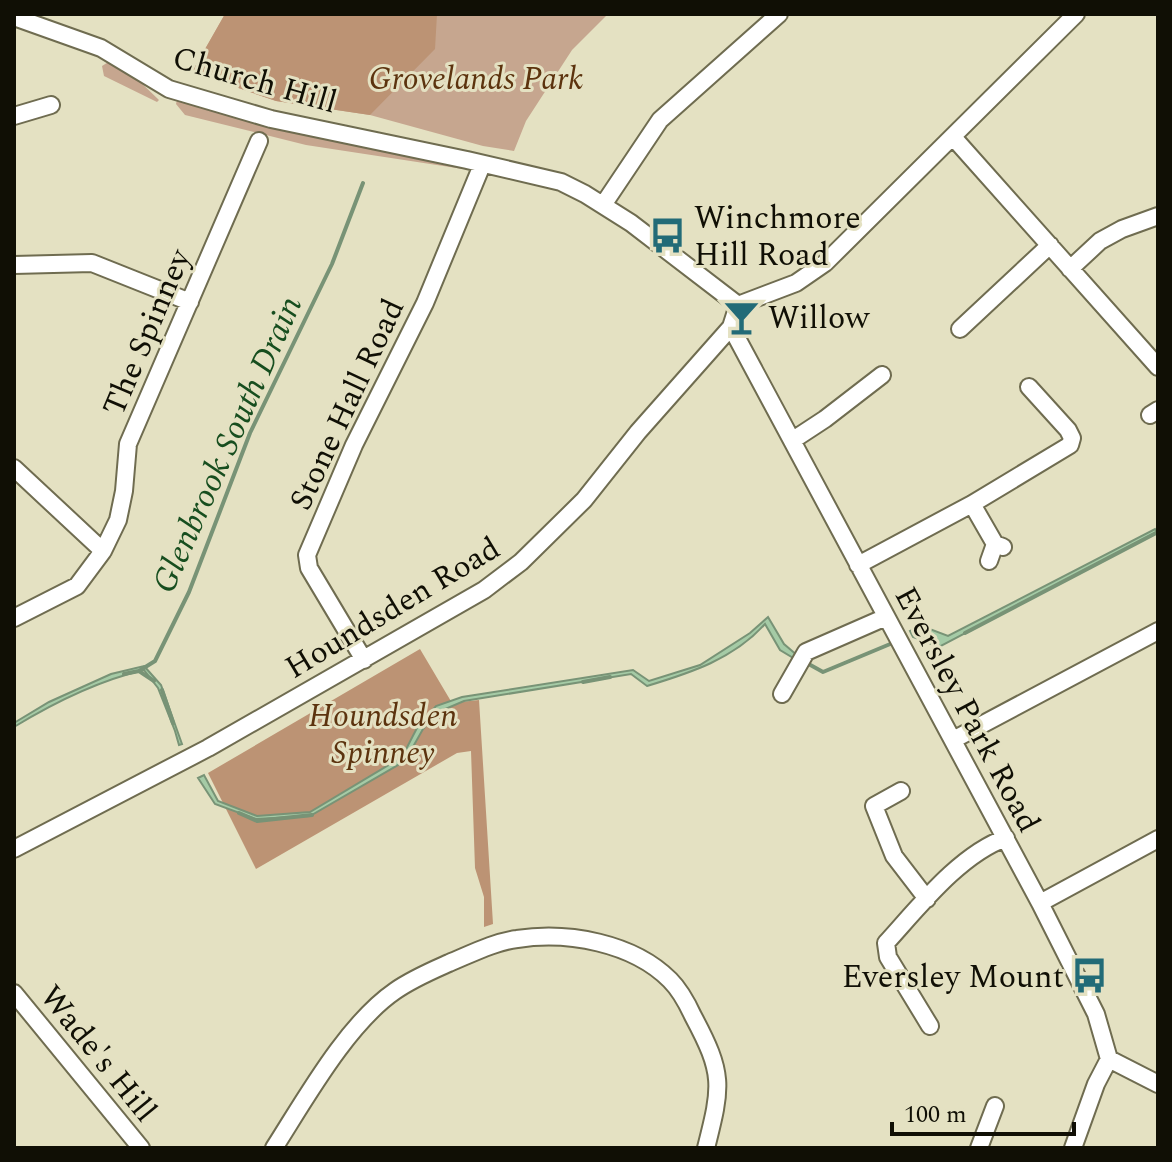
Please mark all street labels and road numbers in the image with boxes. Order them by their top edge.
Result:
street label: Church Hill [167,34,343,127]
street label: The Spinney [90,240,205,424]
street label: Stone Hall Road [277,291,418,518]
street label: Houndsden Road [276,525,510,692]
street label: Eversley Park Road [881,578,1052,842]
street label: Wade's Hill [27,975,169,1133]

